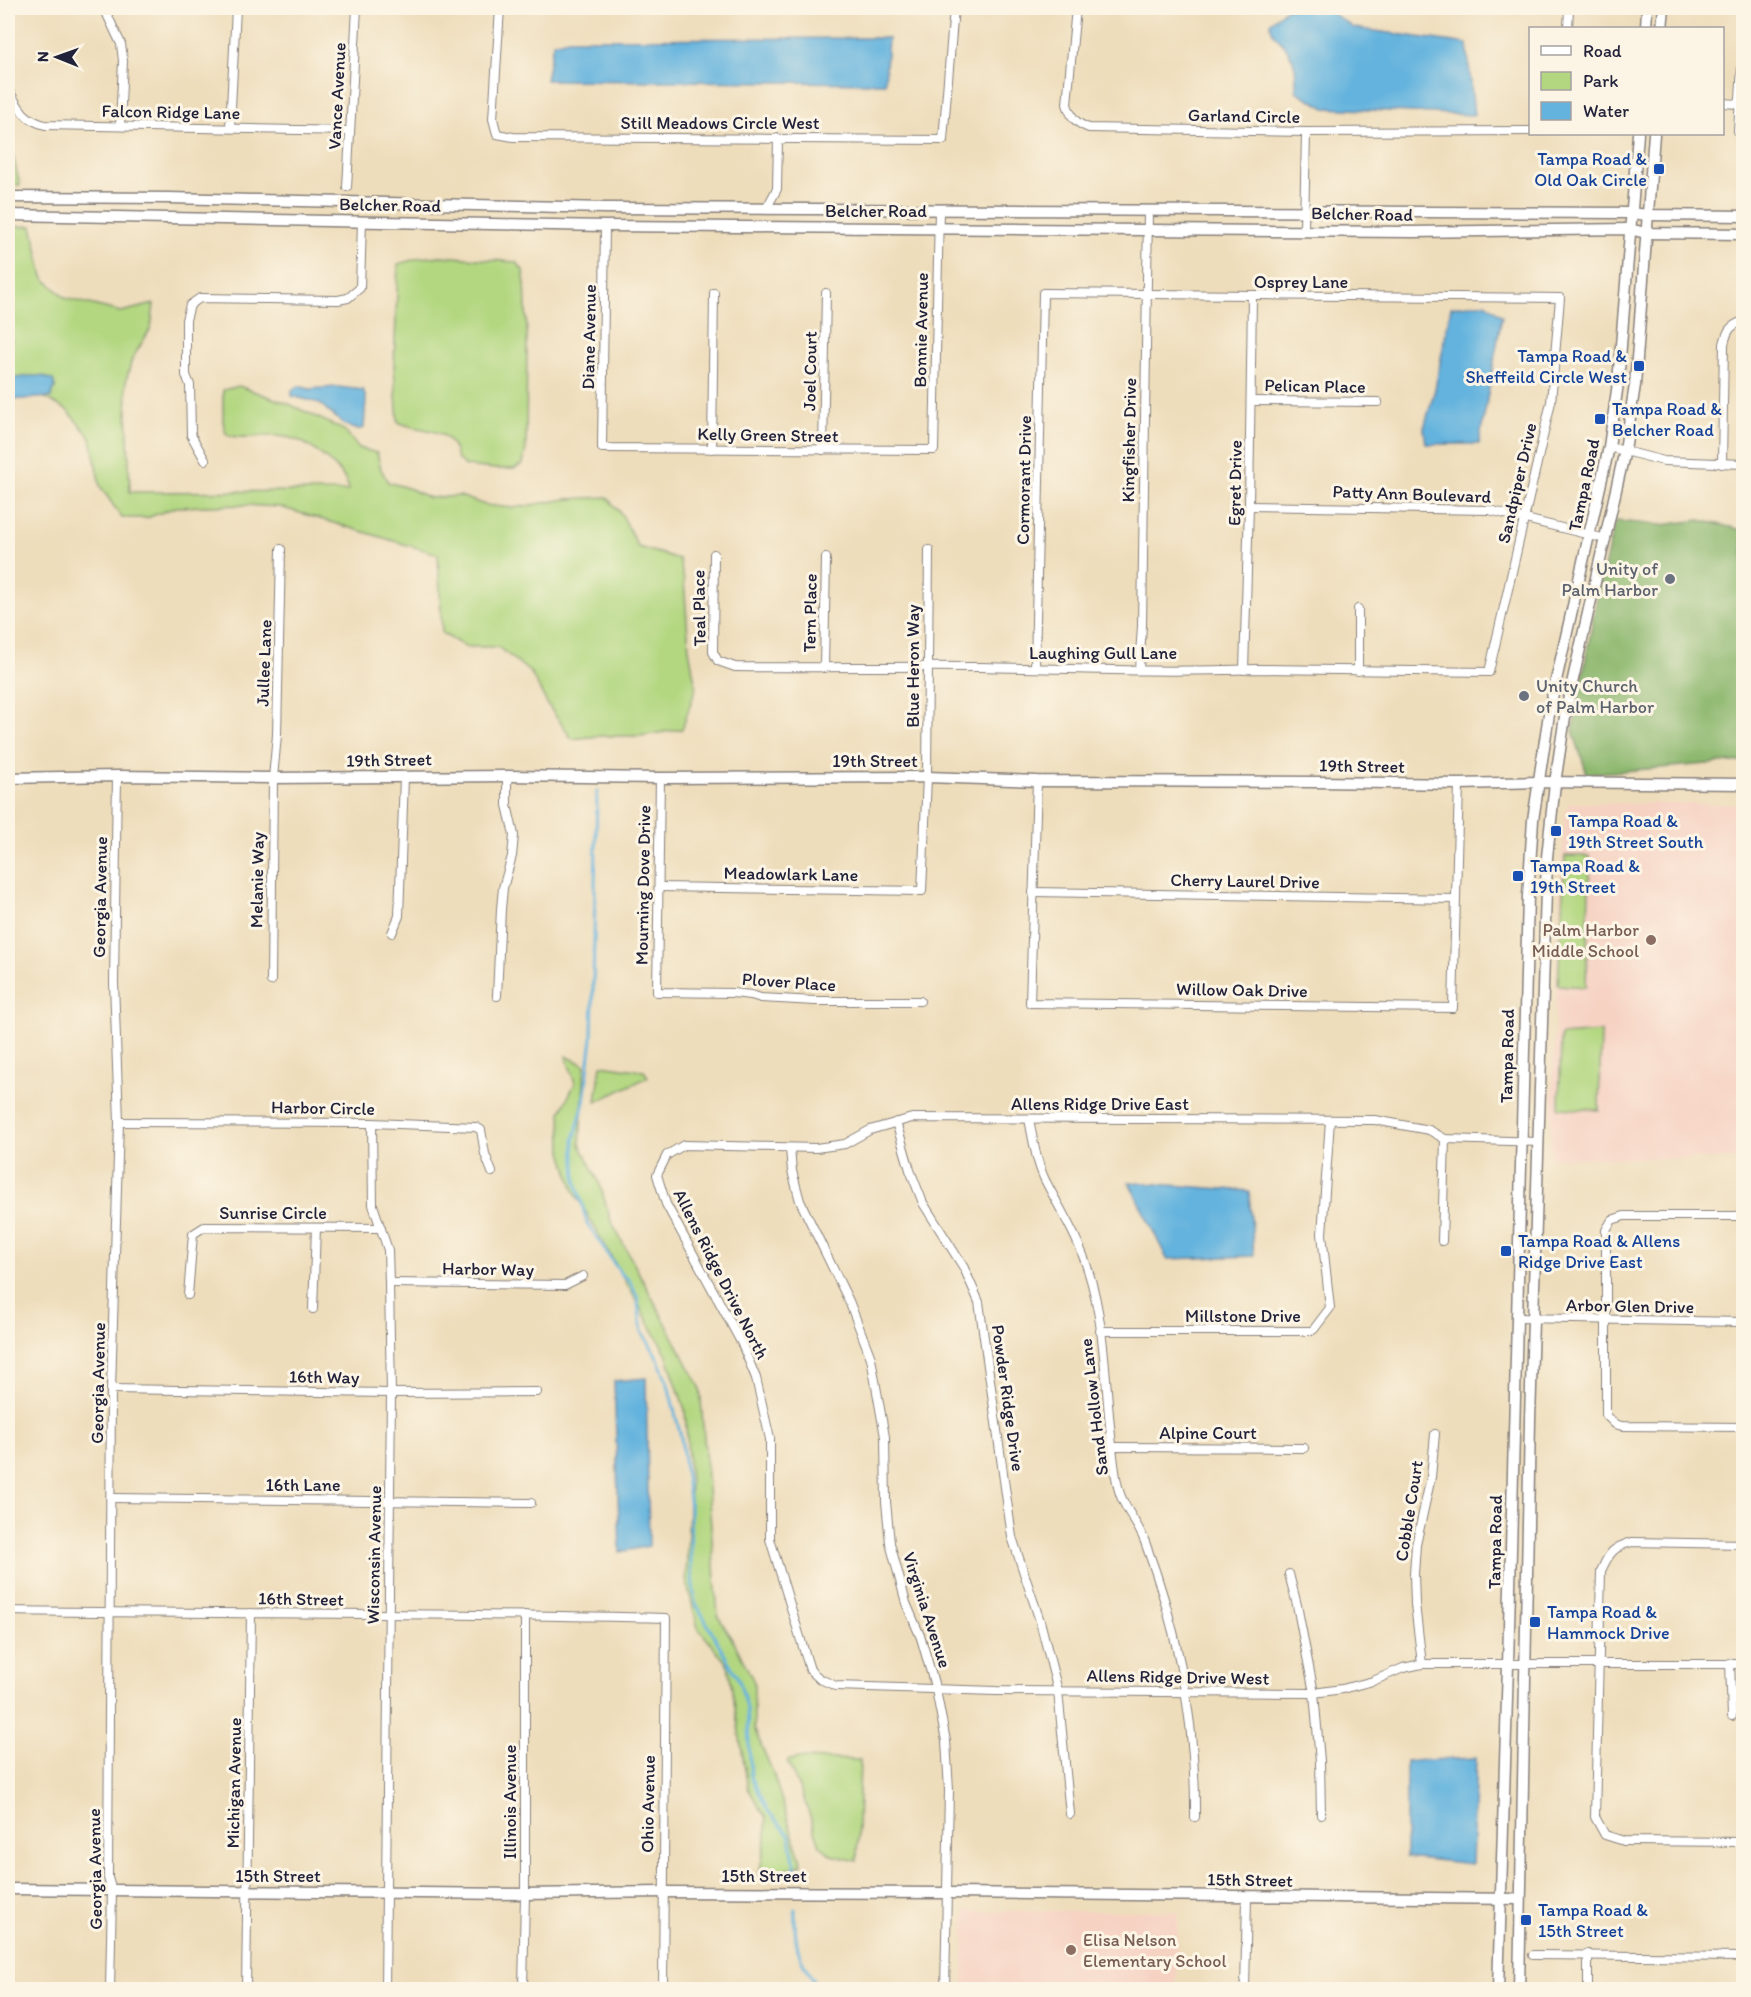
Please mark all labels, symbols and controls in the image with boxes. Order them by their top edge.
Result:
north arrow [27,27,87,87]
legend [1529,27,1724,135]
text: Road [1583,40,1622,62]
street label: Vance Avenue [323,42,351,150]
text: N [33,51,52,62]
text: Park [1583,70,1618,92]
street label: Falcon Ridge Lane [101,100,241,124]
text: Water [1583,100,1629,122]
street label: Garland Circle [1188,104,1300,128]
street label: Still Meadows Circle West [620,112,820,134]
place label: Tampa Road & Old Oak Circle [1534,148,1647,191]
marker: Tampa Road & Old Oak Circle [1652,162,1666,176]
street label: Belcher Road [339,193,441,217]
street label: Belcher Road [825,200,927,222]
street label: Belcher Road [1311,202,1413,226]
street label: Osprey Lane [1254,271,1348,293]
street label: Bonnie Avenue [909,272,933,388]
street label: Diane Avenue [577,284,601,390]
street label: Joel Court [798,331,822,411]
place label: Tampa Road & Sheffeild Circle West [1465,345,1627,388]
marker: Tampa Road & Sheffeild Circle West [1632,359,1646,373]
street label: Pelican Place [1264,374,1366,398]
street label: Kingfisher Drive [1117,378,1141,502]
place label: Tampa Road & Belcher Road [1612,398,1722,441]
marker: Tampa Road & Belcher Road [1593,412,1607,426]
street label: Cormorant Drive [1012,415,1036,545]
street label: Sandpiper Drive [1492,421,1542,545]
street label: Kelly Green Street [697,423,839,447]
street label: Tampa Road [1563,436,1605,533]
street label: Egret Drive [1223,440,1247,526]
street label: Patty Ann Boulevard [1332,480,1492,508]
place label: Unity of Palm Harbor [1562,558,1658,601]
street label: Teal Place [687,569,711,647]
marker: Unity of Palm Harbor [1663,572,1677,586]
street label: Tern Place [798,573,822,653]
street label: Blue Heron Way [902,604,924,728]
street label: Jullee Lane [251,619,277,707]
street label: Laughing Gull Lane [1029,642,1177,664]
place label: Unity Church of Palm Harbor [1536,675,1655,718]
marker: Unity Church of Palm Harbor [1517,689,1531,703]
street label: 19th Street [346,748,432,772]
street label: 19th Street [832,750,918,772]
street label: 19th Street [1319,754,1405,778]
street label: Mourning Dove Drive [631,805,655,965]
place label: Tampa Road & 19th Street South [1568,810,1704,853]
marker: Tampa Road & 19th Street South [1549,824,1563,838]
street label: Melanie Way [245,831,269,928]
street label: Georgia Avenue [88,836,112,958]
place label: Tampa Road & 19th Street [1530,855,1640,898]
street label: Meadowlark Lane [724,862,858,886]
street label: Cherry Laurel Drive [1170,869,1320,893]
marker: Tampa Road & 19th Street [1511,869,1525,883]
place label: Palm Harbor Middle School [1532,919,1639,962]
marker: Palm Harbor Middle School [1644,933,1658,947]
street label: Plover Place [741,968,837,996]
street label: Willow Oak Drive [1176,978,1308,1002]
street label: Tampa Road [1495,1009,1519,1103]
street label: Allens Ridge Drive East [1011,1093,1189,1115]
street label: Harbor Circle [271,1096,375,1120]
street label: Allens Ridge Drive North [668,1185,774,1363]
street label: Sunrise Circle [219,1202,327,1224]
place label: Tampa Road & Allens Ridge Drive East [1518,1230,1680,1273]
marker: Tampa Road & Allens Ridge Drive East [1499,1244,1513,1258]
street label: Harbor Way [442,1257,535,1281]
street label: Arbor Glen Drive [1566,1294,1694,1318]
street label: Millstone Drive [1185,1305,1301,1327]
street label: Georgia Avenue [86,1322,110,1444]
street label: Powder Ridge Drive [987,1323,1029,1473]
street label: Sand Hollow Lane [1075,1337,1113,1477]
street label: 16th Way [289,1365,360,1389]
street label: Alpine Court [1159,1422,1257,1444]
street label: Cobble Court [1390,1459,1428,1563]
street label: 16th Lane [265,1474,341,1496]
street label: Wisconsin Avenue [362,1485,386,1625]
street label: Tampa Road [1483,1495,1507,1589]
street label: Virginia Avenue [898,1549,956,1671]
street label: 16th Street [258,1587,344,1611]
place label: Tampa Road & Hammock Drive [1547,1601,1670,1644]
marker: Tampa Road & Hammock Drive [1528,1615,1542,1629]
street label: Allens Ridge Drive West [1086,1664,1270,1690]
street label: Michigan Avenue [222,1717,246,1849]
street label: Illinois Avenue [499,1745,521,1859]
street label: Ohio Avenue [636,1755,660,1853]
street label: Georgia Avenue [83,1808,107,1930]
street label: 15th Street [235,1865,321,1887]
street label: 15th Street [721,1865,807,1887]
street label: 15th Street [1207,1868,1293,1892]
place label: Tampa Road & 15th Street [1538,1899,1648,1942]
marker: Tampa Road & 15th Street [1519,1913,1533,1927]
place label: Elisa Nelson Elementary School [1083,1929,1227,1972]
marker: Elisa Nelson Elementary School [1064,1943,1078,1957]

